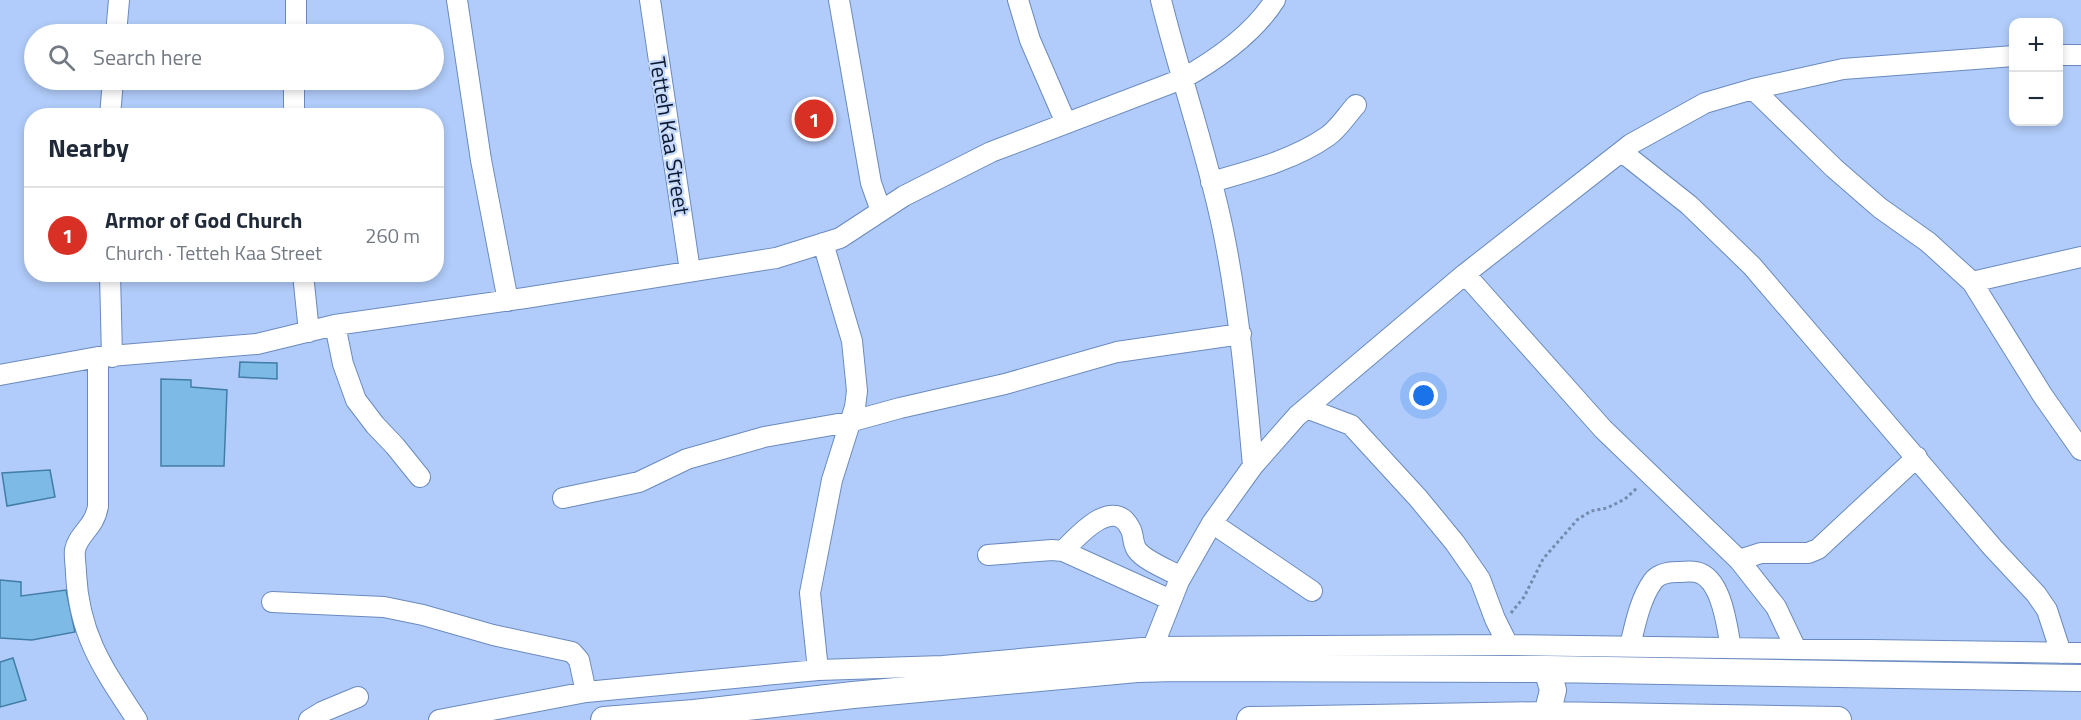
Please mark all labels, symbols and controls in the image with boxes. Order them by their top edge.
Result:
map controls [2009,18,2063,126]
button: + [2009,18,2063,72]
search box [24,24,444,90]
text: Search here [93,40,202,74]
icon: search [45,41,78,74]
street label: Tetteh Kaa Street [641,54,699,218]
button: − [2009,72,2063,126]
pin: 1 [794,96,834,142]
text: Nearby [48,128,129,167]
text: Armor of God Church [105,203,303,237]
text: 1 [62,220,73,251]
text: 260 m [365,220,420,251]
text: Church · Tetteh Kaa Street [105,237,322,268]
your location [1409,381,1438,410]

